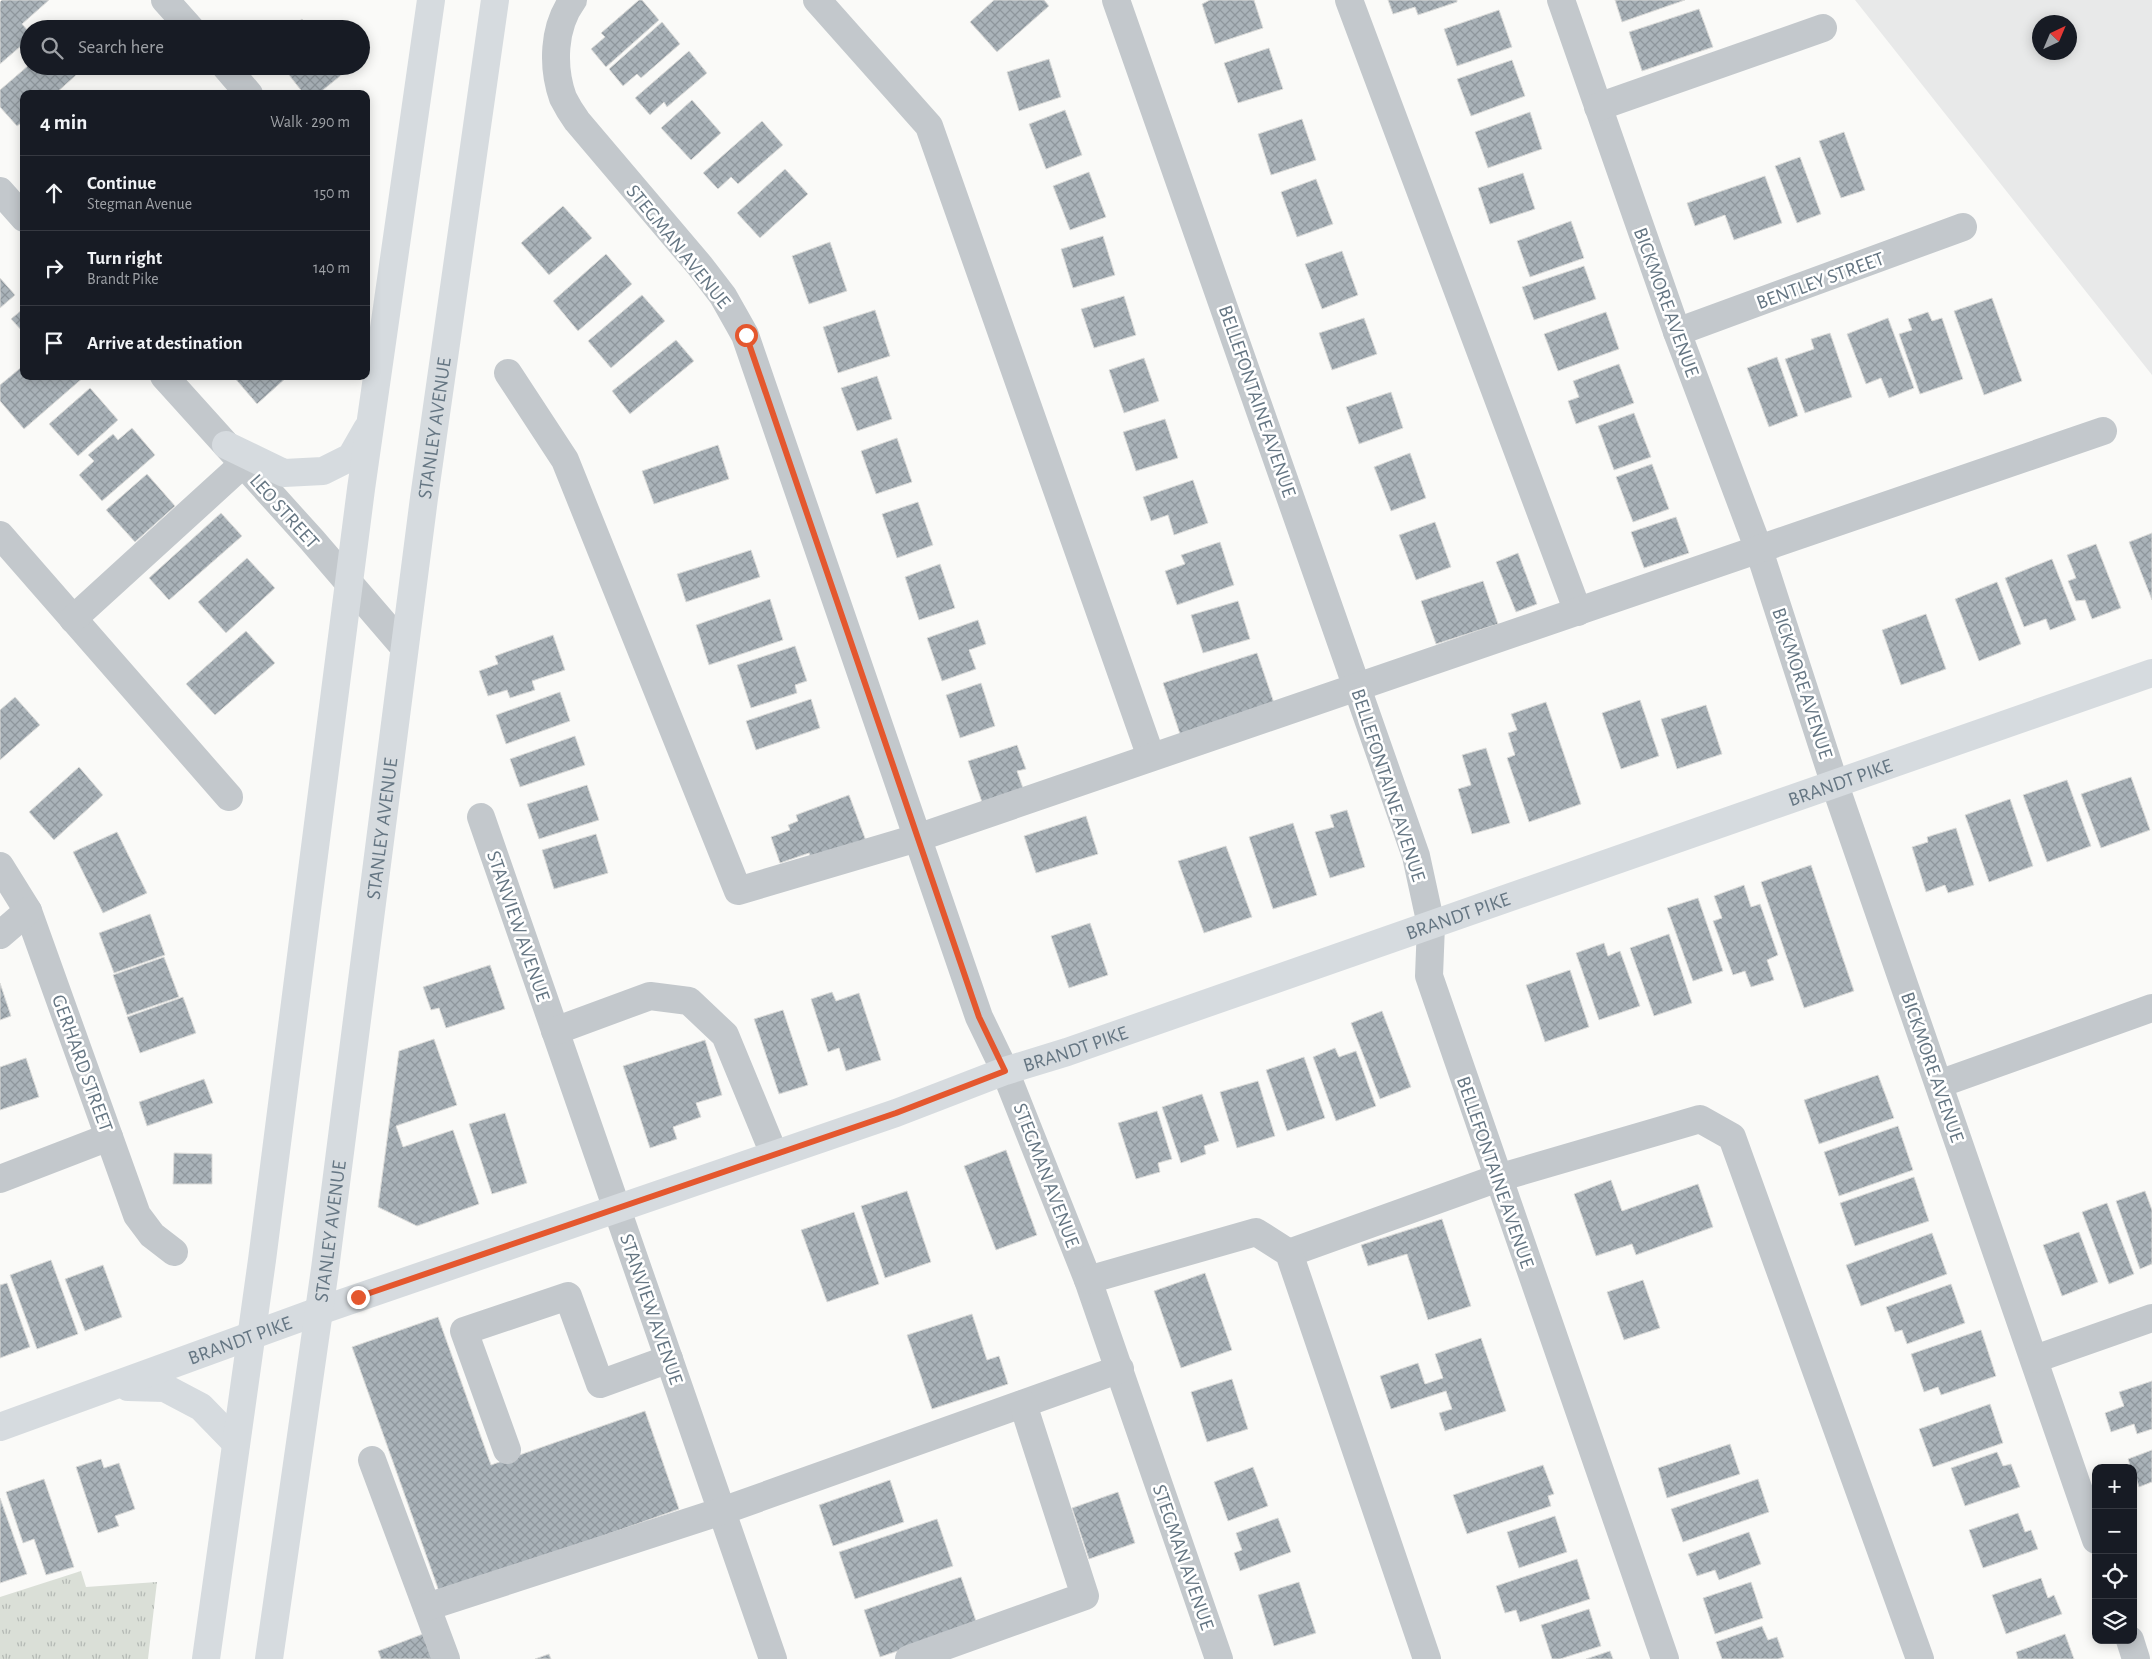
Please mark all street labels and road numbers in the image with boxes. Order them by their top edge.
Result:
street label: STEGMAN AVENUE [622,181,734,312]
street label: BICKMORE AVENUE [1630,225,1703,380]
street label: BENTLEY STREET [1754,248,1887,313]
street label: BELLEFONTAINE AVENUE [1215,303,1299,500]
street label: STANLEY AVENUE [415,356,455,500]
street label: LEO STREET [246,471,323,553]
street label: BICKMORE AVENUE [1768,605,1836,762]
street label: BELLEFONTAINE AVENUE [1347,686,1429,885]
street label: BRANDT PIKE [1786,755,1895,810]
street label: STANLEY AVENUE [364,756,402,901]
street label: STANVIEW AVENUE [483,848,553,1005]
street label: BRANDT PIKE [1403,889,1513,944]
street label: BICKMORE AVENUE [1897,990,1967,1145]
street label: GERHARD STREET [48,992,116,1135]
street label: BRANDT PIKE [1021,1023,1131,1076]
street label: BELLEFONTAINE AVENUE [1453,1074,1537,1271]
street label: STEGMAN AVENUE [1009,1101,1083,1250]
street label: STANLEY AVENUE [311,1159,350,1304]
street label: STANVIEW AVENUE [616,1231,686,1388]
street label: BRANDT PIKE [185,1313,295,1369]
street label: STEGMAN AVENUE [1149,1482,1217,1633]

